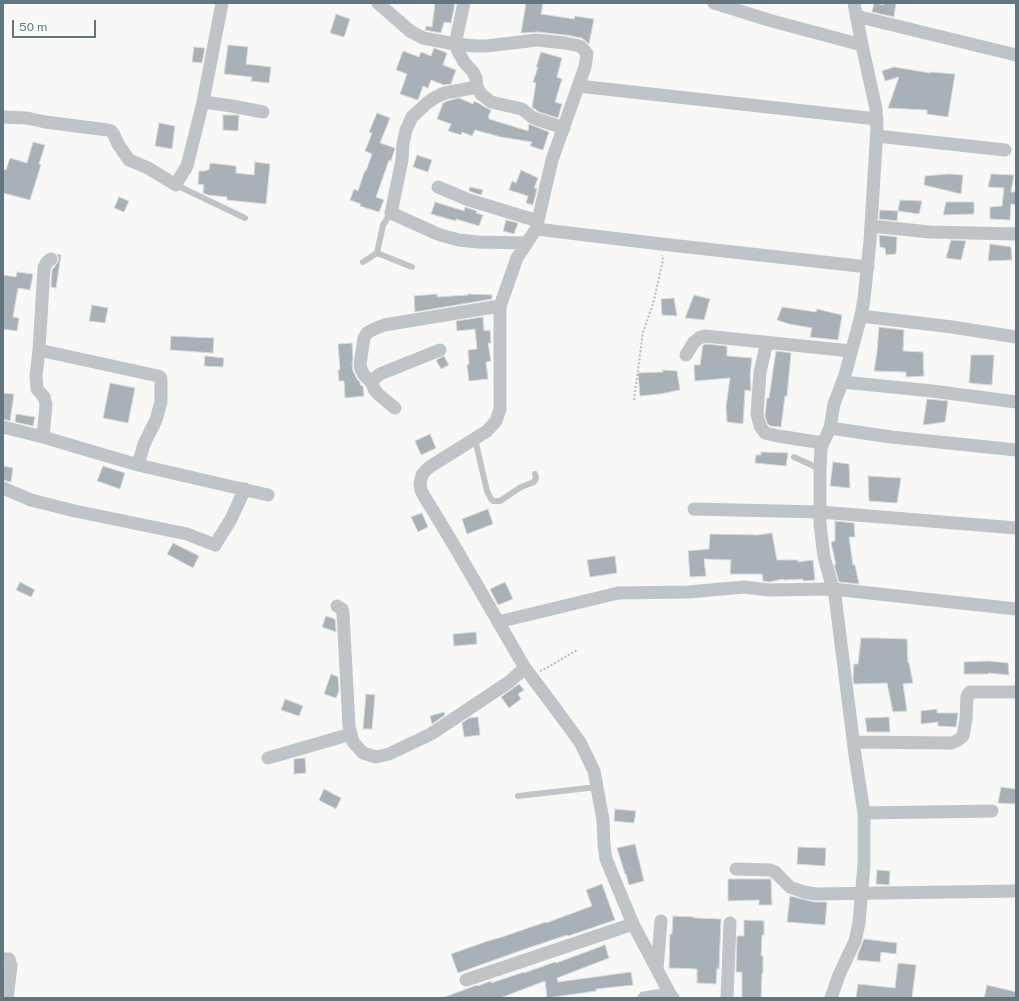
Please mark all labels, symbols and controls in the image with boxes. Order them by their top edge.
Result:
scale bar [14,12,98,38]
text: 50 m [19,20,47,34]

